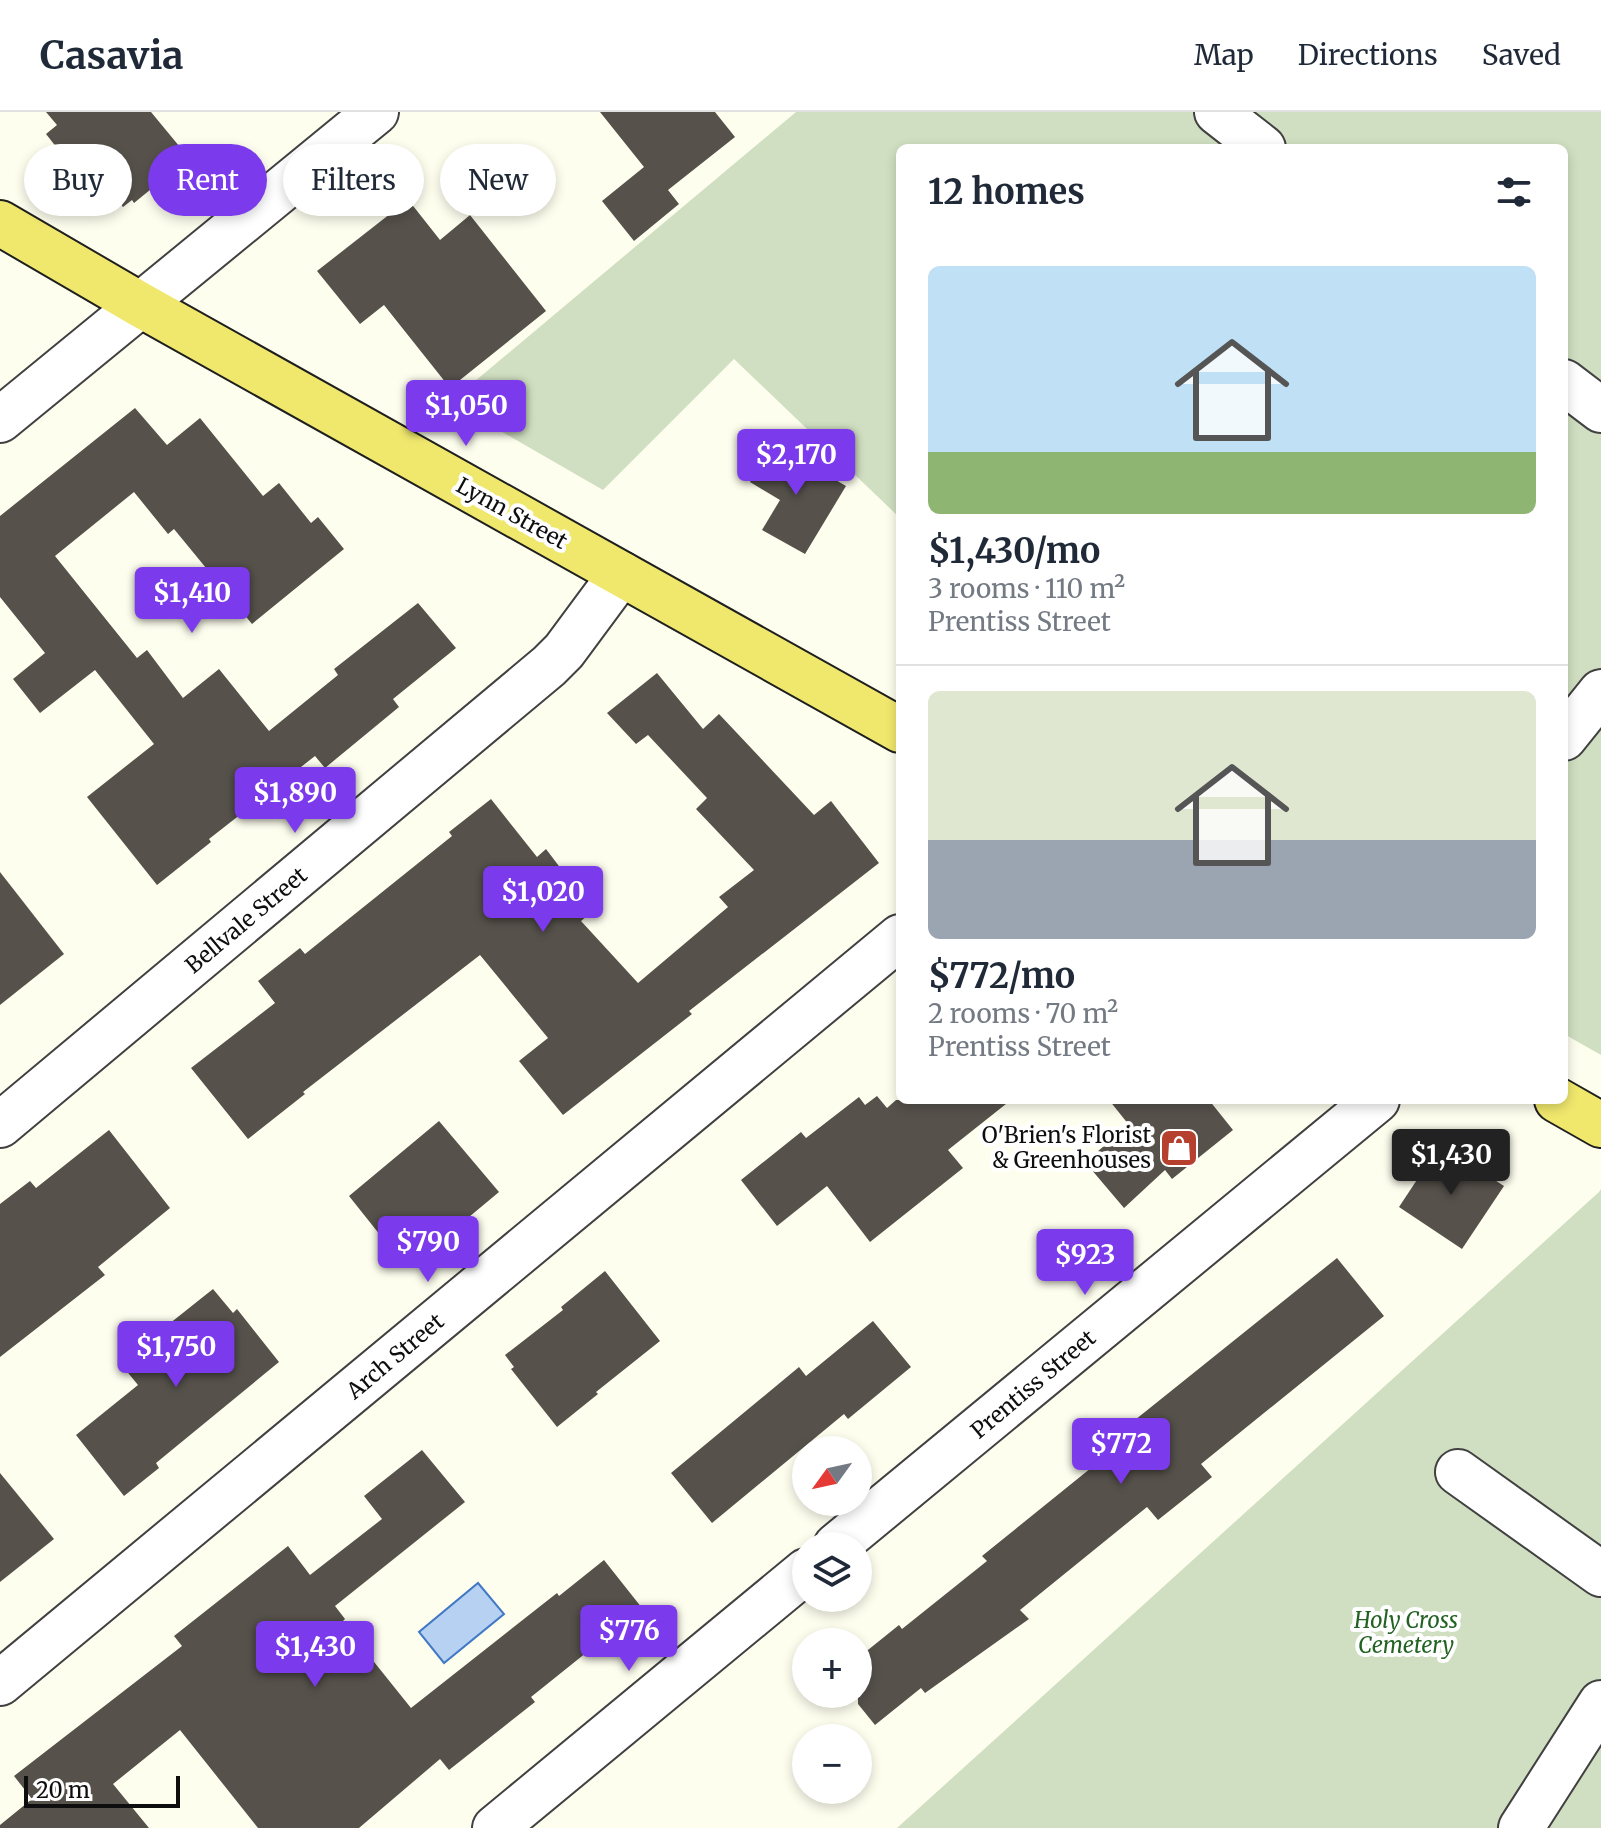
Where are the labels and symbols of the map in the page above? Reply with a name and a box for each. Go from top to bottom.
pin: $1,050 [401,380,531,448]
pin: $2,170 [731,429,861,497]
street label: Lynn Street [452,471,573,555]
pin: $1,410 [127,567,257,635]
pin: $1,890 [230,767,360,835]
street label: Bellvale Street [179,861,313,979]
pin: $1,020 [478,866,608,934]
place label: O'Brien's Florist & Greenhouses [982,1121,1151,1174]
shop icon: O'Brien's Florist & Greenhouses [1158,1127,1200,1169]
pin: $1,430 [1386,1129,1516,1197]
pin: $790 [381,1216,475,1284]
pin: $923 [1038,1229,1132,1297]
street label: Arch Street [340,1307,450,1405]
pin: $1,750 [111,1321,241,1389]
street label: Prentiss Street [965,1323,1102,1444]
pin: $772 [1074,1418,1168,1486]
north arrow [792,1436,872,1516]
pin: $776 [582,1605,676,1673]
park label: Holy Cross Cemetery [1353,1606,1458,1659]
pin: $1,430 [250,1621,380,1689]
scale bar [24,1772,180,1808]

